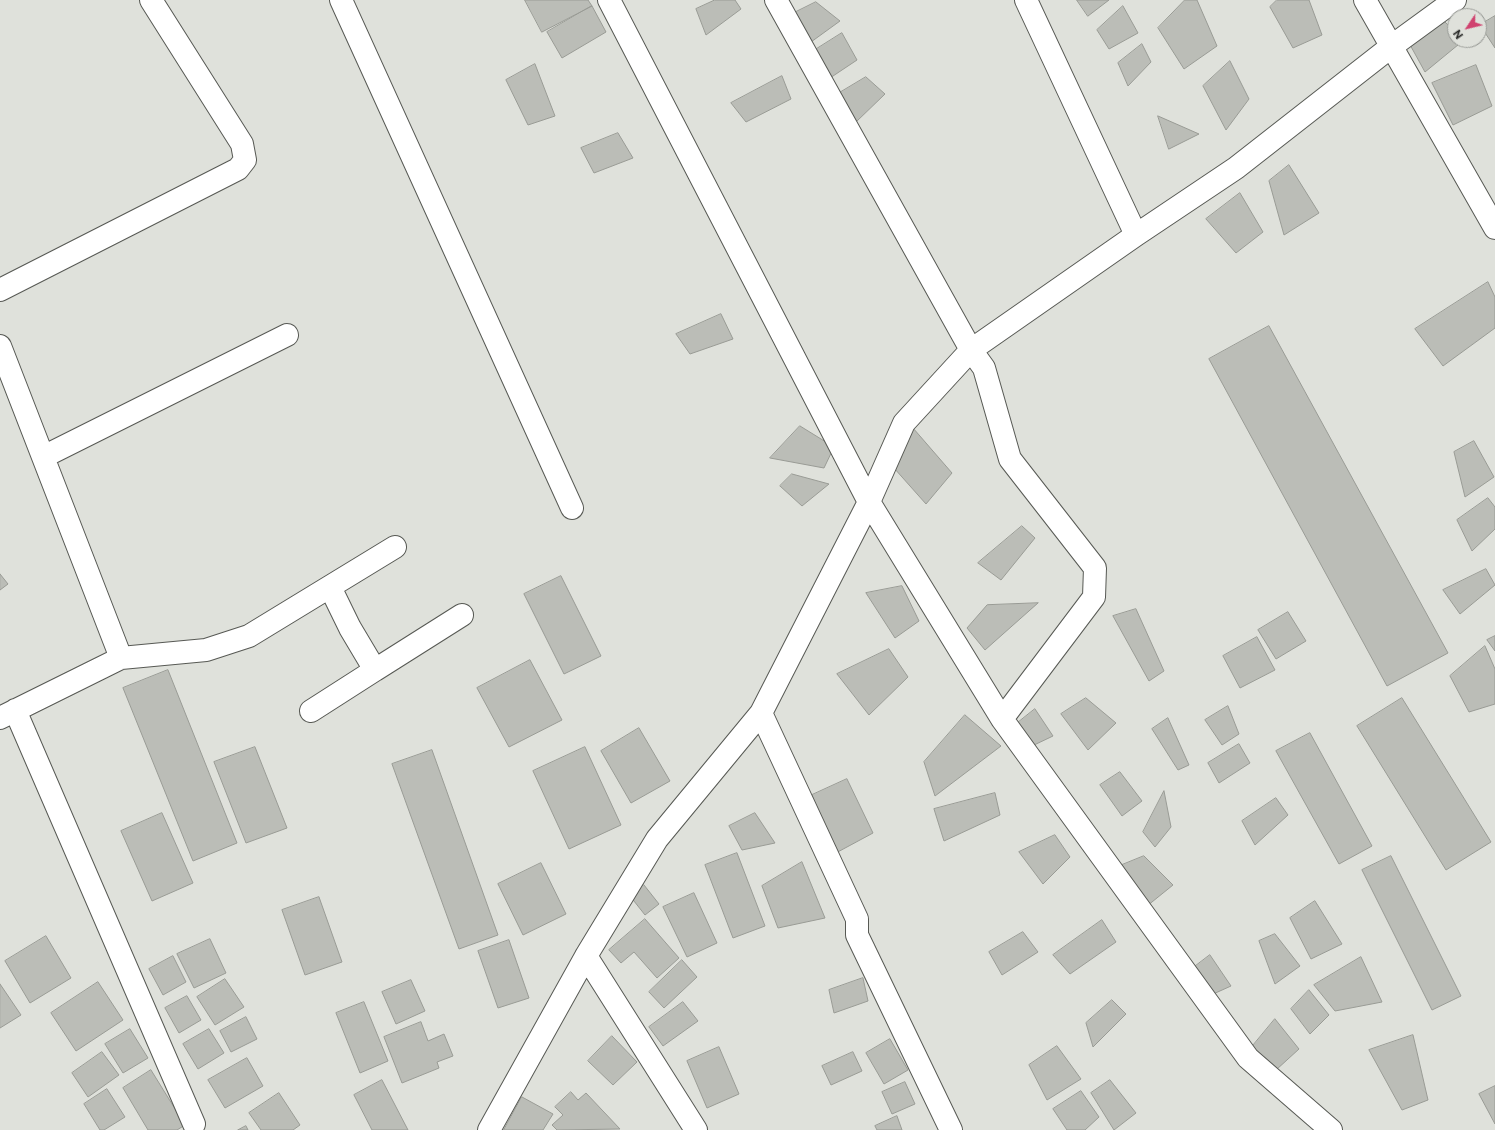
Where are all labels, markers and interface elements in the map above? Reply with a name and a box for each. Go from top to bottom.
north arrow [1447,8,1487,48]
text: N [1450,27,1465,42]

